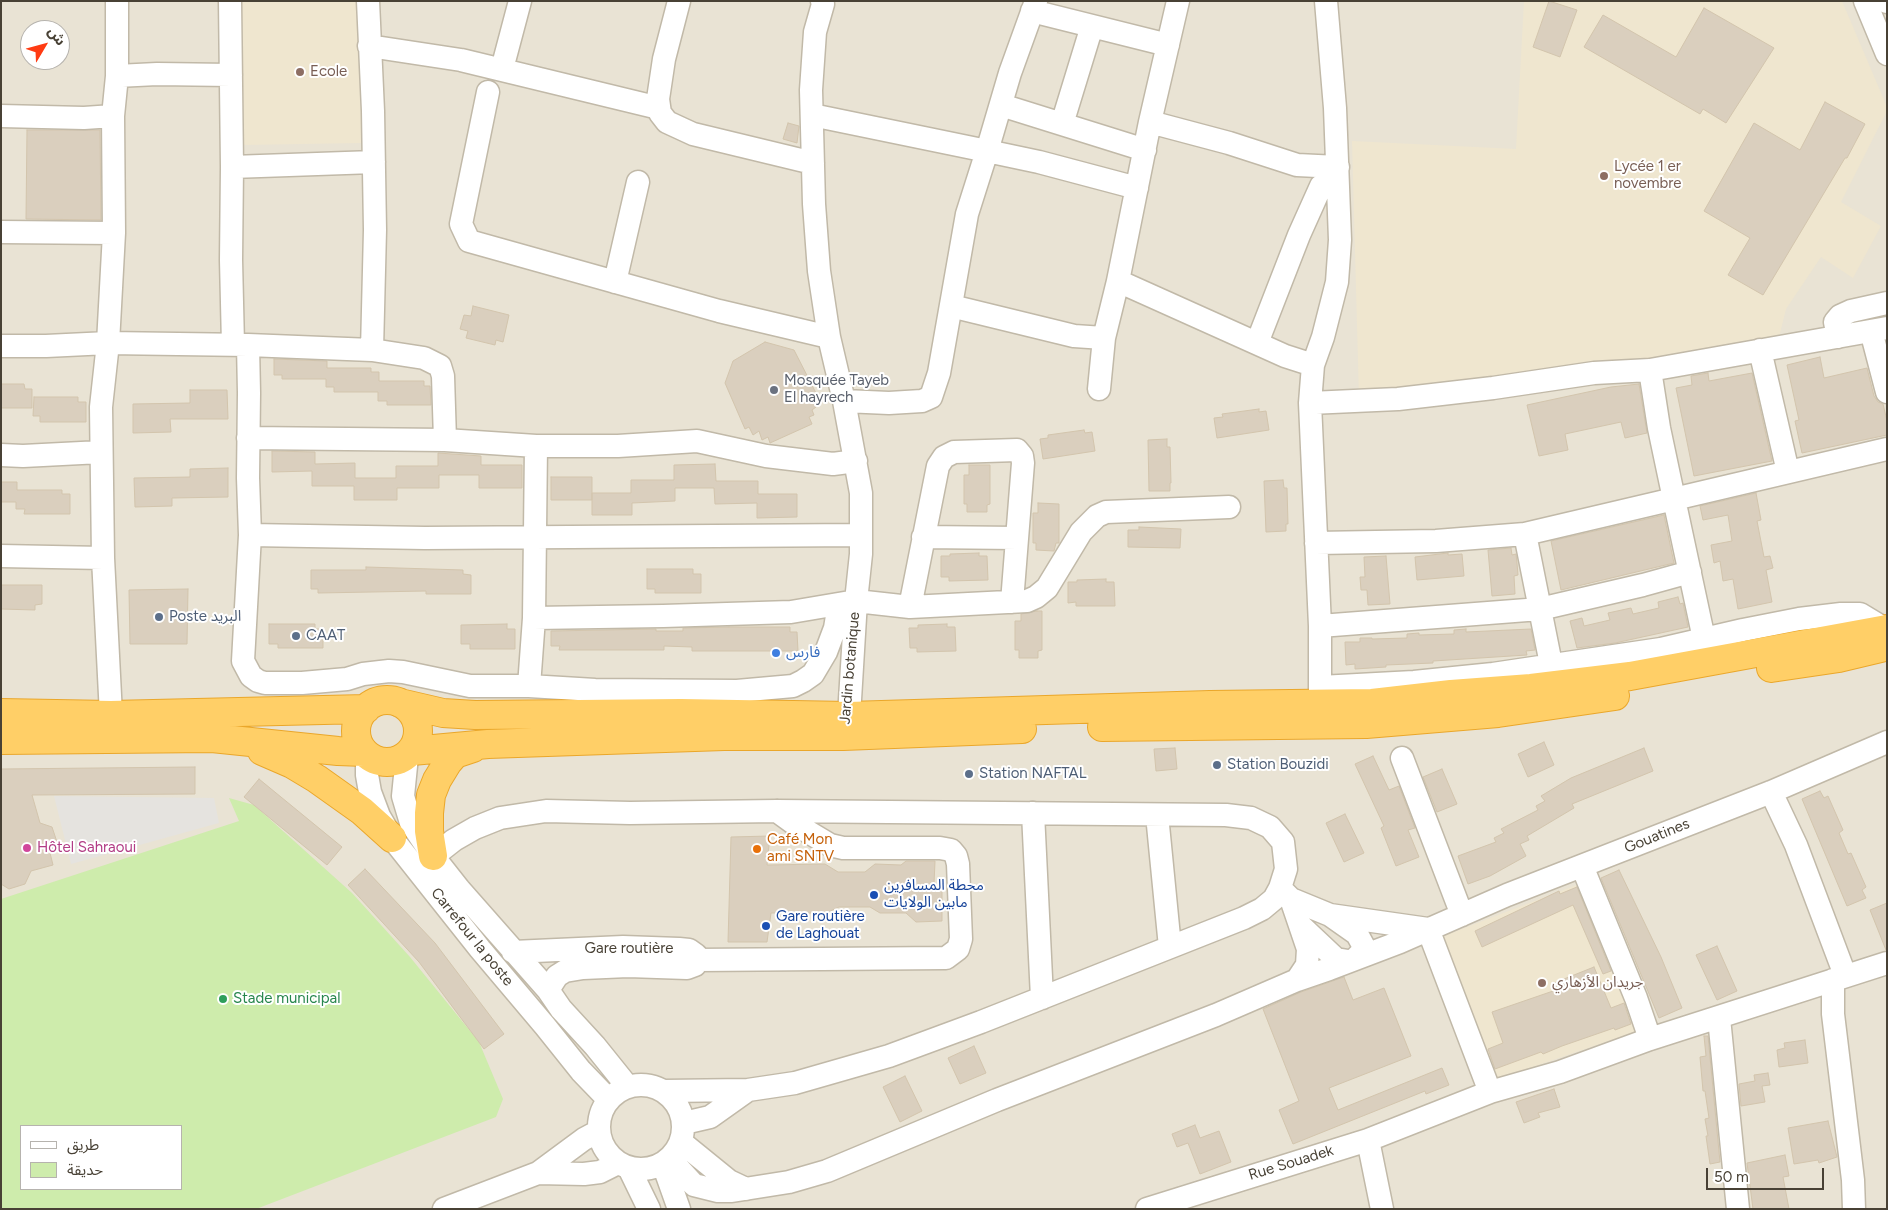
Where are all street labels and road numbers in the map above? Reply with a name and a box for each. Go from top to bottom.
street label: Jardin botanique [836,611,864,725]
street label: Gouatines [1622,815,1692,857]
street label: Carrefour la poste [427,884,517,990]
street label: Gare routière [585,940,673,958]
street label: Rue Souadek [1246,1142,1336,1184]

